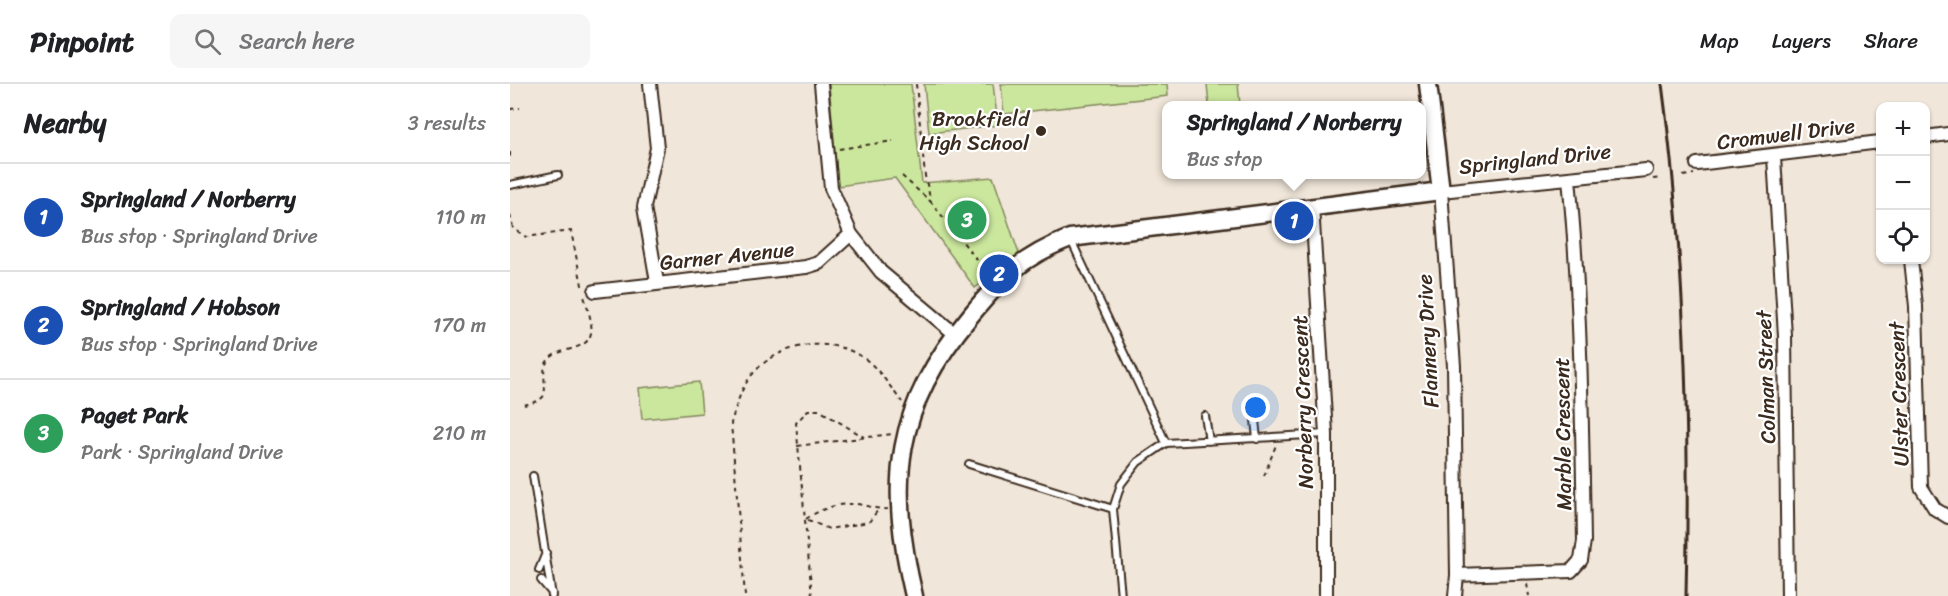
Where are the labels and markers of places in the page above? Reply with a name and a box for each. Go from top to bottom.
place label: Brookfield High School [919,100,1031,162]
marker: Brookfield High School [1034,124,1048,138]
pin: 3 [948,198,986,242]
pin: 1 [1274,198,1314,244]
pin: 2 [980,252,1018,297]

